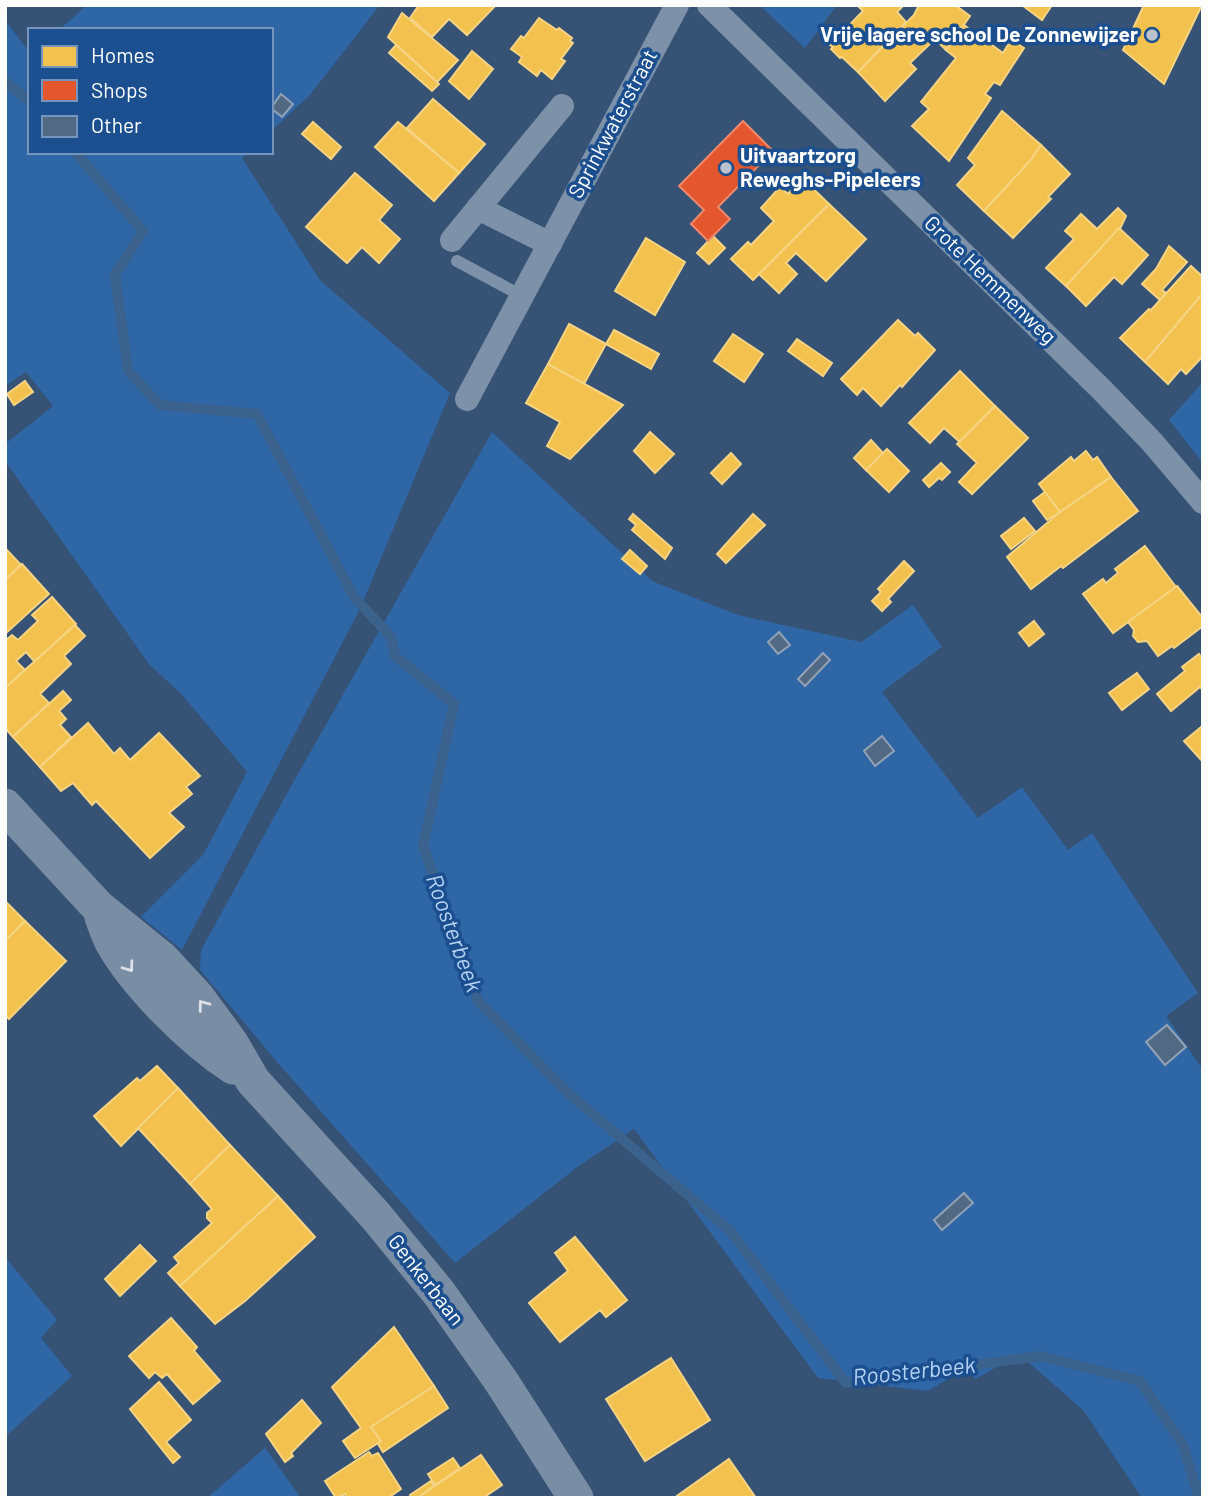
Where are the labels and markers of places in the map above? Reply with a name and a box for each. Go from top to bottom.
place label: Vrije lagere school De Zonnewijzer [820,21,1138,46]
marker: Vrije lagere school De Zonnewijzer [1144,27,1160,43]
place label: Uitvaartzorg Reweghs-Pipeleers [740,142,921,191]
marker: Uitvaartzorg Reweghs-Pipeleers [718,160,734,176]

